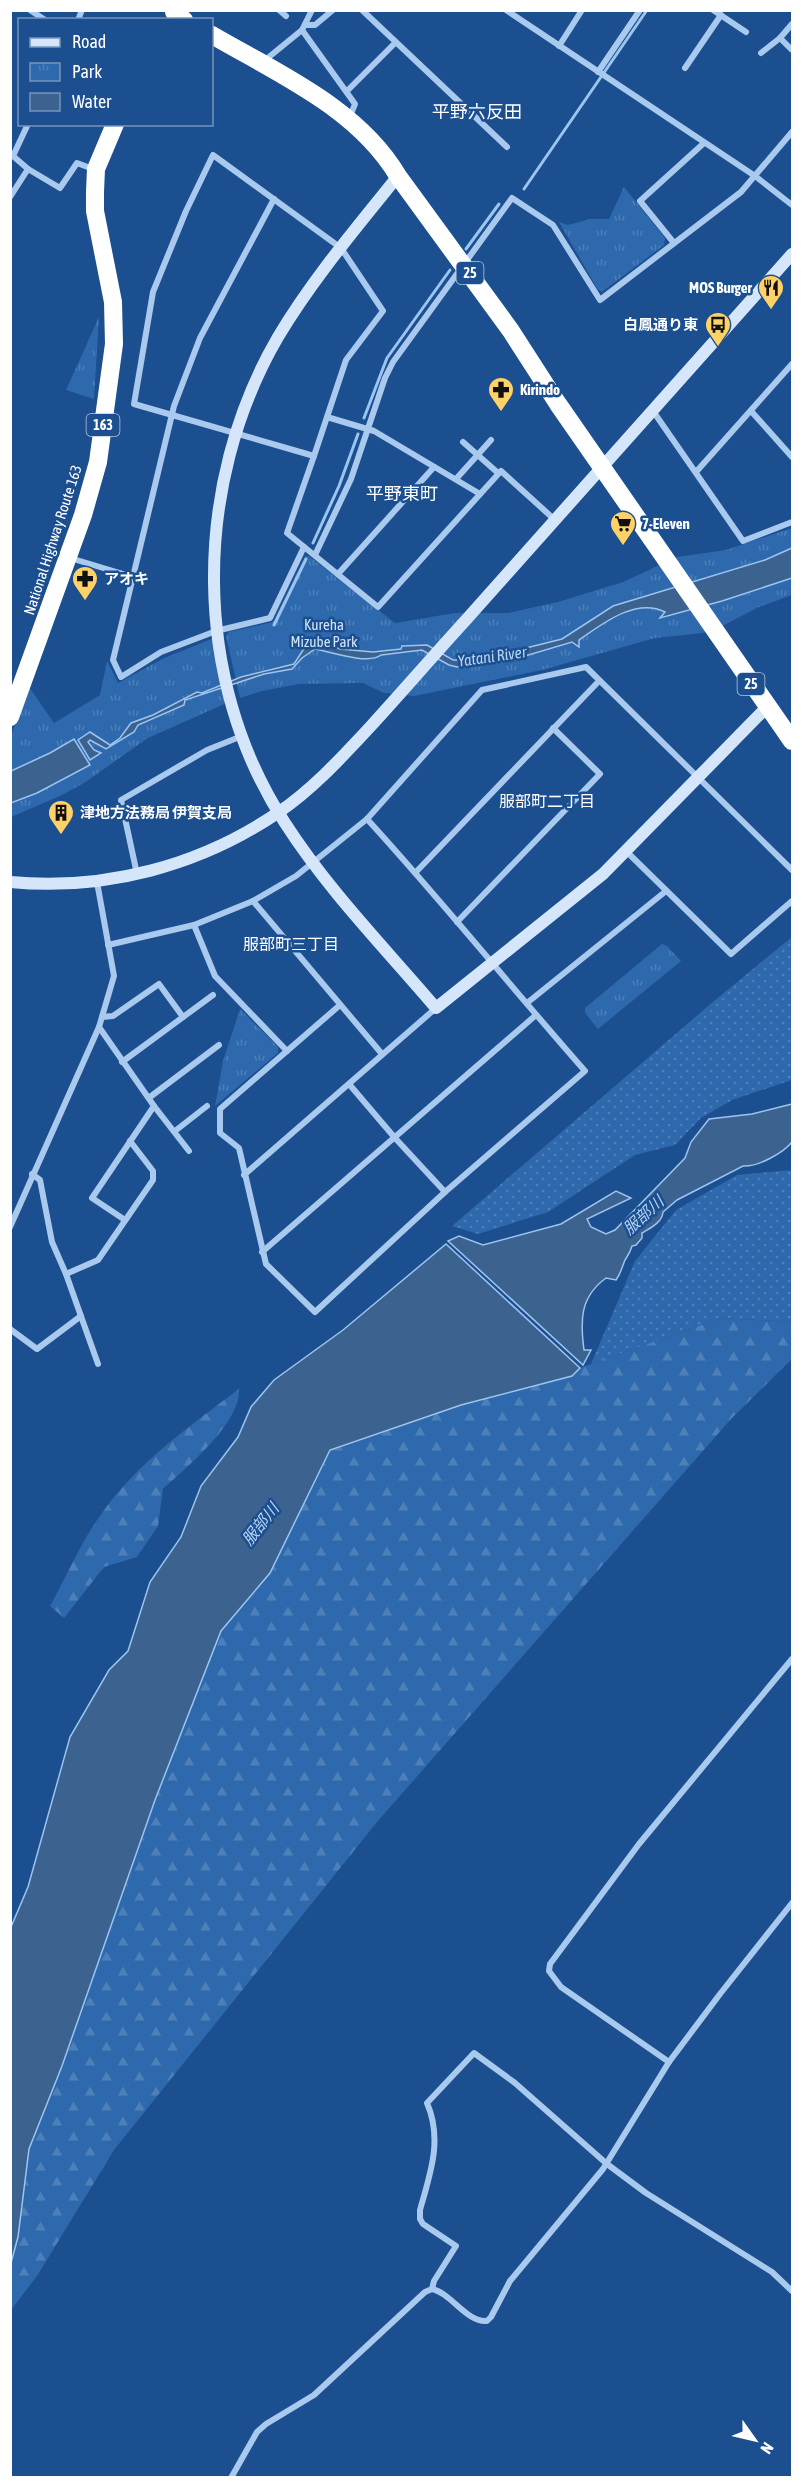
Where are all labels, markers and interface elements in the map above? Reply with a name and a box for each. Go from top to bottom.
legend [18,18,213,126]
text: Road [72,31,106,52]
text: Park [72,61,102,82]
text: Water [72,91,112,112]
district label: 平野六反田 [432,101,522,122]
road number: 25 [456,262,484,284]
restaurant icon: MOS Burger [756,273,786,311]
place label: MOS Burger [689,279,753,296]
bus stop icon: 白鳳通り東 [703,310,733,348]
place label: 白鳳通り東 [623,316,698,333]
pharmacy icon: Kirindo [486,375,516,413]
place label: Kirindo [520,381,560,398]
road number: 163 [86,414,120,436]
street label: National Highway Route 163 [20,463,85,617]
district label: 平野東町 [366,483,438,504]
supermarket icon: 7-Eleven [608,509,638,547]
place label: 7-Eleven [642,515,690,532]
pharmacy icon: アオキ [70,564,100,602]
place label: アオキ [104,570,149,587]
park label: Kureha Mizube Park [290,616,358,650]
water label: Yatani River [456,642,529,670]
road number: 25 [738,673,764,695]
district label: 服部町二丁目 [499,792,595,810]
building icon: 津地方法務局 伊賀支局 [46,798,76,836]
place label: 津地方法務局 伊賀支局 [80,804,232,821]
district label: 服部町三丁目 [243,935,339,953]
water label: 服部川 [619,1191,668,1238]
water label: 服部川 [238,1498,283,1548]
north arrow [725,2410,785,2470]
text: N [757,2439,778,2457]

